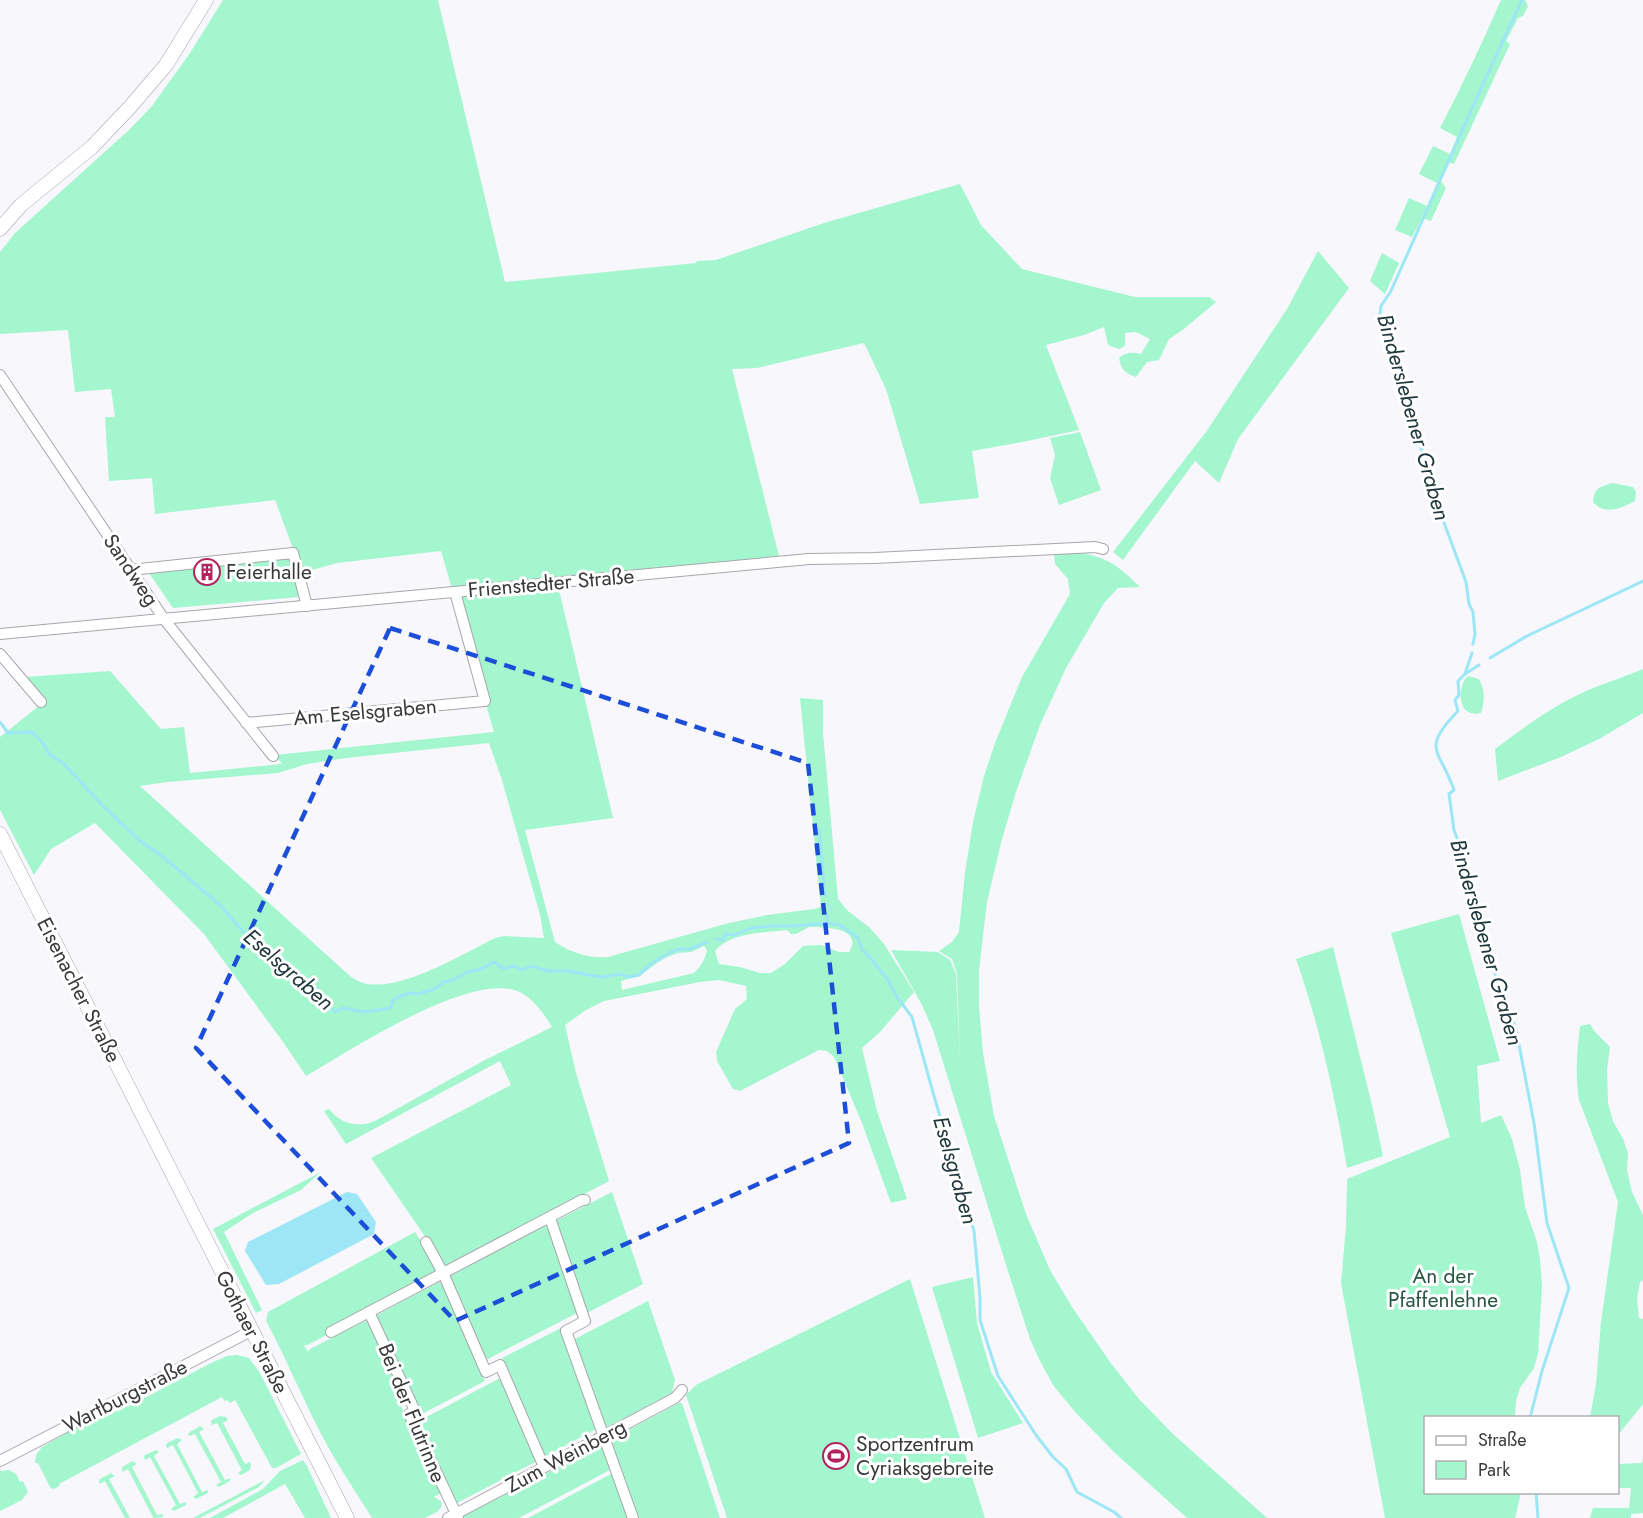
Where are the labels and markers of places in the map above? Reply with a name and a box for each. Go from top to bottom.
building icon: Feierhalle [192,557,222,587]
place label: Feierhalle [226,557,312,587]
place label: Sportzentrum Cyriaksgebreite [856,1429,994,1483]
sports icon: Sportzentrum Cyriaksgebreite [821,1441,851,1471]

